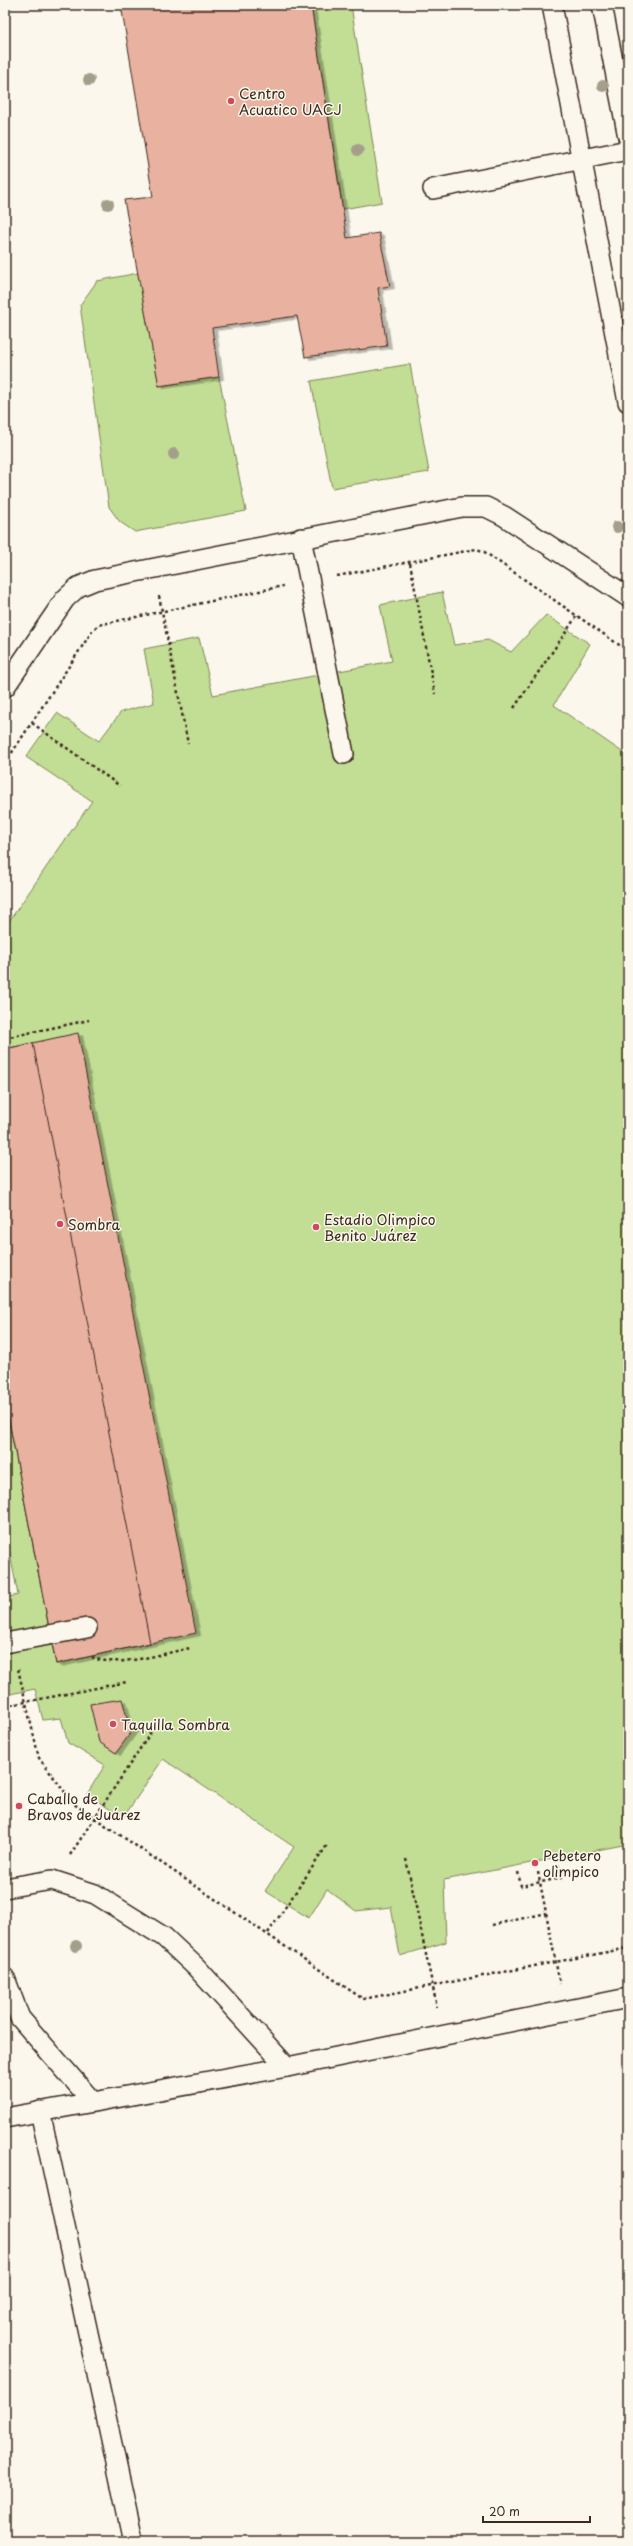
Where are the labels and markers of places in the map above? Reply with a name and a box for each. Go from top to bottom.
place label: Centro Acuatico UACJ [239,83,342,120]
marker: Centro Acuatico UACJ [226,96,236,106]
place label: Estadio Olimpico Benito Juárez [324,1209,436,1246]
place label: Sombra [68,1214,121,1235]
marker: Sombra [55,1219,65,1229]
marker: Estadio Olimpico Benito Juárez [311,1222,321,1232]
place label: Taquilla Sombra [121,1714,230,1735]
marker: Taquilla Sombra [108,1719,118,1729]
place label: Caballo de Bravos de Juárez [27,1788,140,1825]
marker: Caballo de Bravos de Juárez [14,1801,24,1811]
place label: Pebetero olìmpico [543,1845,601,1882]
marker: Pebetero olìmpico [530,1858,540,1868]

